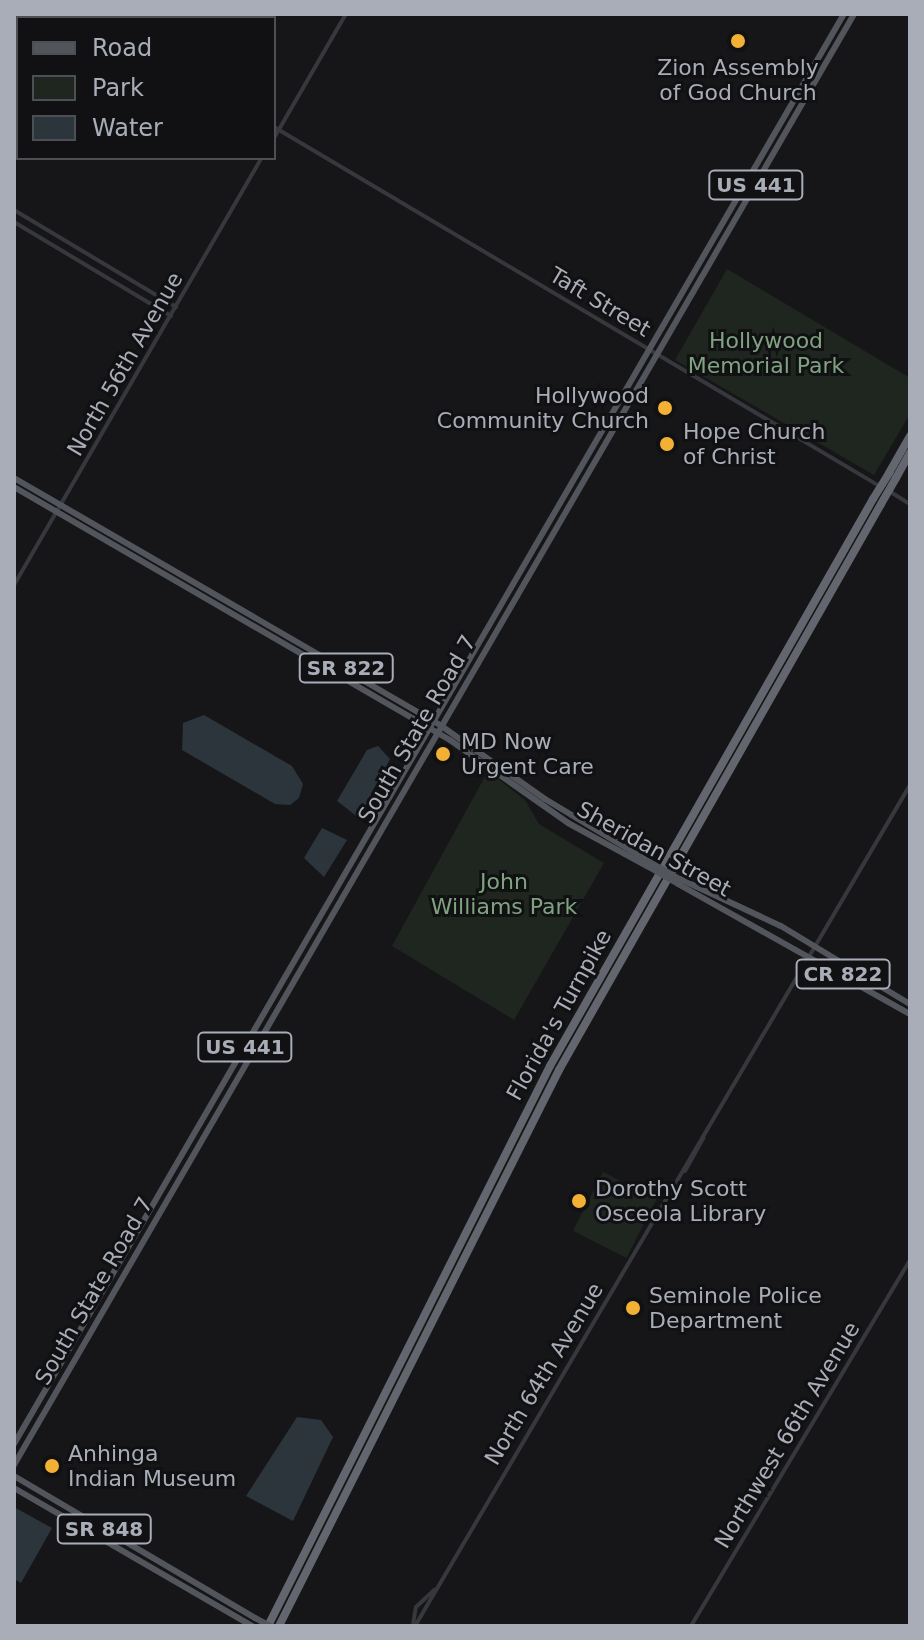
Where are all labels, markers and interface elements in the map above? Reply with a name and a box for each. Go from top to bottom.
legend [16,16,276,160]
marker: Zion Assembly of God Church [729,32,747,50]
text: Road [92,34,152,62]
place label: Zion Assembly of God Church [657,54,819,106]
text: Park [92,74,144,102]
text: Water [92,114,163,142]
road number: US 441 [708,169,804,201]
street label: Taft Street [545,262,655,342]
street label: North 56th Avenue [62,267,188,461]
park label: Hollywood Memorial Park [688,327,844,378]
place label: Hollywood Community Church [437,382,649,434]
marker: Hollywood Community Church [656,399,674,417]
place label: Hope Church of Christ [683,418,825,470]
marker: Hope Church of Christ [658,435,676,453]
street label: South State Road 7 [352,630,482,828]
road number: SR 822 [298,652,394,684]
place label: MD Now Urgent Care [461,728,594,780]
marker: MD Now Urgent Care [432,743,454,765]
street label: Sheridan Street [572,796,736,902]
park label: John Williams Park [431,868,577,920]
street label: Florida's Turnpike [501,925,617,1105]
road number: CR 822 [795,958,891,990]
road number: US 441 [197,1031,293,1063]
place label: Dorothy Scott Osceola Library [595,1175,766,1226]
street label: South State Road 7 [29,1192,159,1390]
marker: Dorothy Scott Osceola Library [570,1192,588,1210]
street label: North 64th Avenue [479,1278,609,1470]
place label: Seminole Police Department [649,1282,822,1334]
marker: Seminole Police Department [624,1299,642,1317]
street label: Northwest 66th Avenue [709,1317,865,1553]
place label: Anhinga Indian Museum [68,1440,236,1492]
marker: Anhinga Indian Museum [43,1457,61,1475]
road number: SR 848 [56,1513,152,1545]

